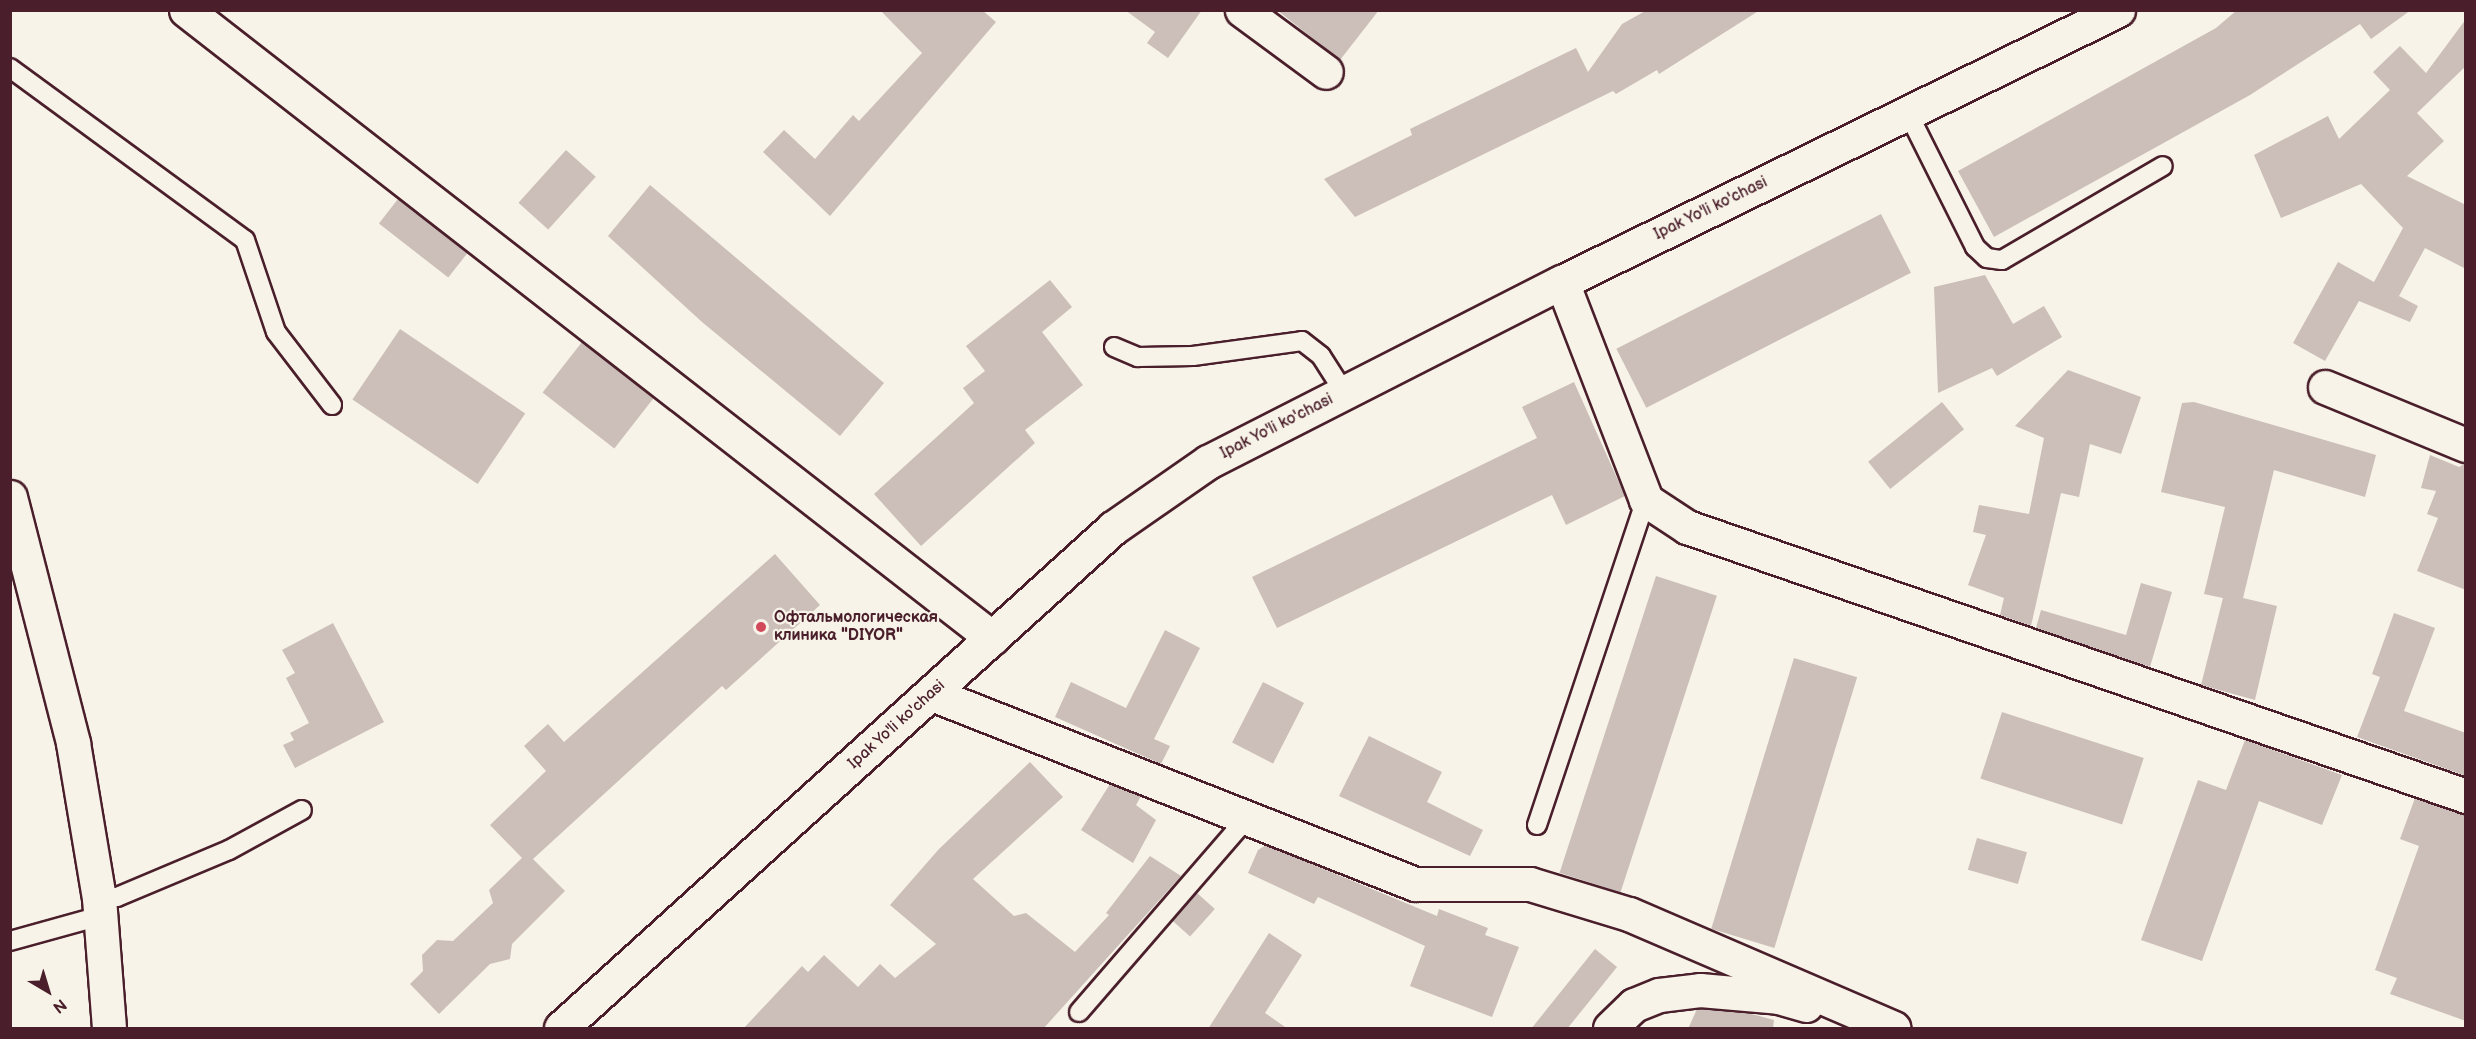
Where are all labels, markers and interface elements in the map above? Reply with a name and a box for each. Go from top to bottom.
street label: Ipak Yo'li ko'chasi [1651,173,1771,245]
street label: Ipak Yo'li ko'chasi [1217,390,1337,464]
place label: Офтальмологическая клиника "DIYOR" [774,608,938,646]
marker: Офтальмологическая клиника "DIYOR" [752,618,770,636]
street label: Ipak Yo'li ko'chasi [844,676,950,774]
north arrow [18,961,78,1021]
text: N [49,994,70,1017]

